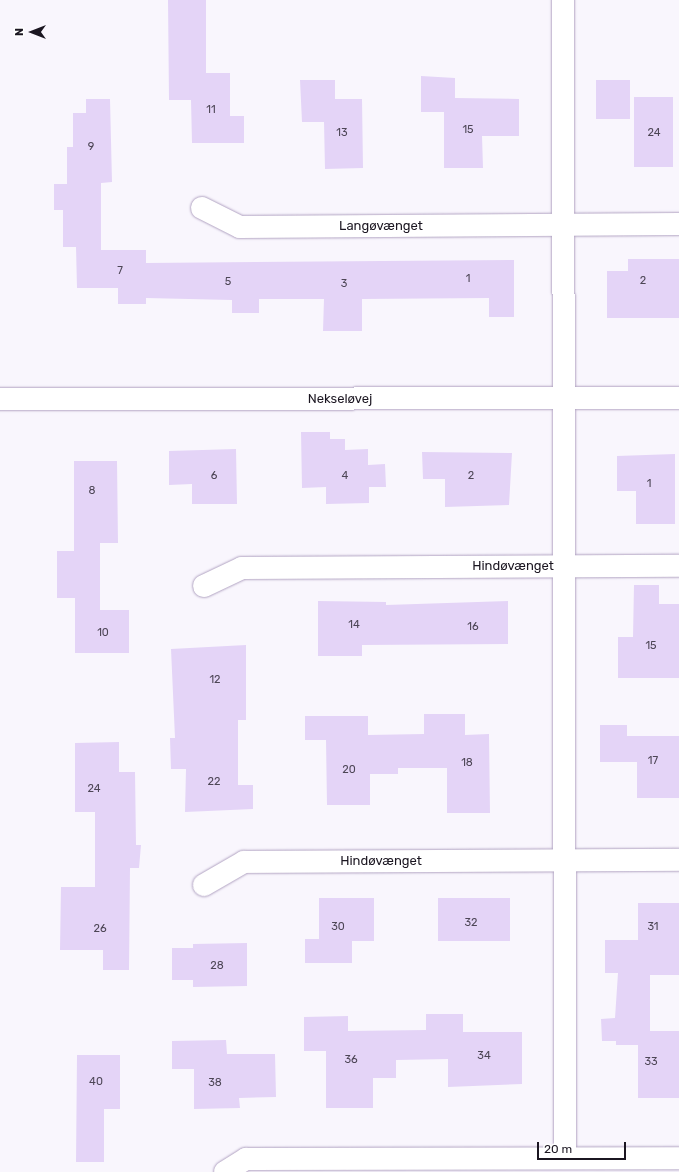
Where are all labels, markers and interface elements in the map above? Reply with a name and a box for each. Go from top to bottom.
north arrow [12,12,52,52]
text: N [13,28,26,36]
house number: 11 [206,103,216,117]
house number: 15 [462,123,474,137]
house number: 13 [336,126,348,140]
house number: 24 [647,126,661,140]
house number: 9 [88,140,94,154]
street label: Langøvænget [339,218,423,234]
house number: 7 [117,264,123,278]
house number: 1 [466,272,470,286]
house number: 2 [640,274,646,288]
house number: 5 [225,275,231,289]
house number: 3 [341,277,347,291]
street label: Nekseløvej [308,391,372,407]
house number: 6 [211,469,217,483]
house number: 4 [342,469,348,483]
house number: 2 [468,469,474,483]
house number: 1 [647,477,651,491]
house number: 8 [89,484,95,498]
street label: Hindøvænget [472,558,554,574]
house number: 14 [348,618,360,632]
house number: 16 [467,620,479,634]
house number: 10 [97,626,109,640]
house number: 15 [645,639,657,653]
house number: 12 [209,673,221,687]
house number: 17 [648,754,658,768]
house number: 18 [461,756,473,770]
house number: 20 [342,763,356,777]
house number: 22 [208,775,220,789]
house number: 24 [87,782,101,796]
street label: Hindøvænget [340,853,422,869]
house number: 32 [464,916,478,930]
house number: 30 [331,920,345,934]
house number: 31 [647,920,659,934]
house number: 26 [93,922,107,936]
house number: 28 [210,959,224,973]
house number: 34 [477,1049,491,1063]
house number: 36 [344,1053,358,1067]
house number: 33 [644,1055,658,1069]
house number: 40 [89,1075,103,1089]
house number: 38 [208,1076,222,1090]
scale bar [539,1134,628,1160]
text: 20 m [544,1142,572,1156]

